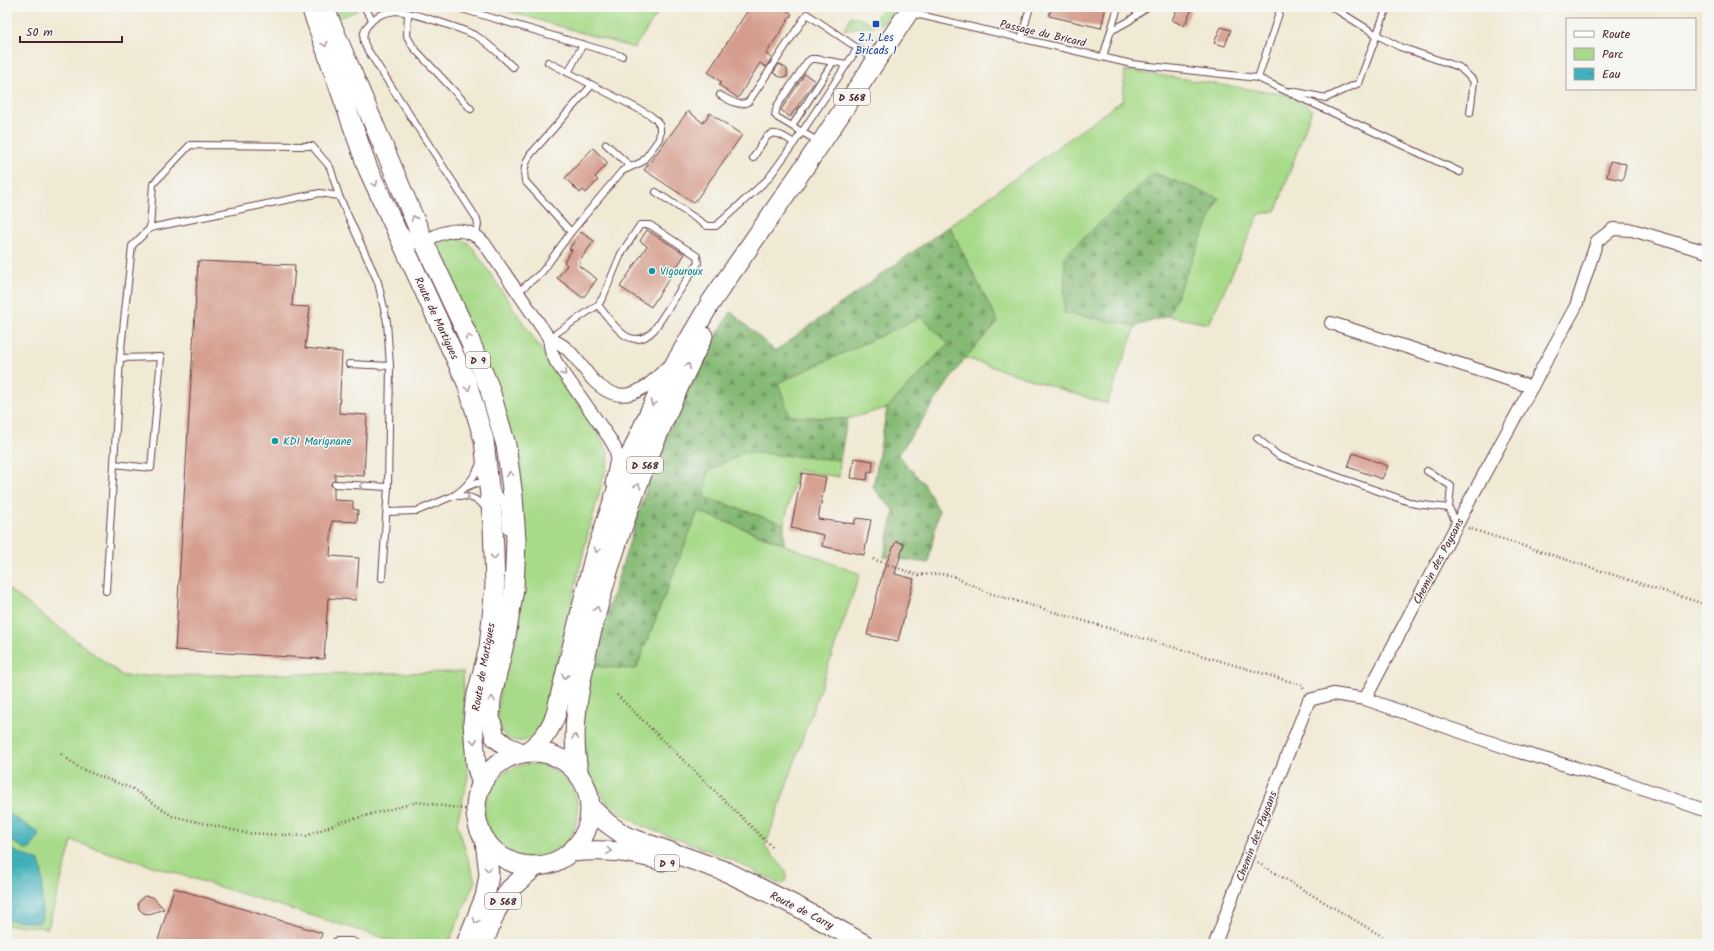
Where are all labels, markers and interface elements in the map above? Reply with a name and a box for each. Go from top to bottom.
street label: Passage du Bricard [998,15,1088,53]
scale bar [20,18,122,44]
legend [1566,18,1696,90]
marker: Z.I. Les Bricads 1 [871,19,881,29]
text: 50 m [26,23,53,42]
text: Route [1602,25,1631,44]
place label: Z.I. Les Bricads 1 [855,29,897,60]
one-way arrow [320,40,328,47]
text: Parc [1602,45,1623,64]
text: Eau [1602,65,1621,84]
road number: D 568 [834,89,870,105]
one-way arrow [370,179,378,187]
one-way arrow [411,215,419,223]
place label: Vigouroux [660,263,703,281]
marker: Vigouroux [647,266,657,276]
street label: Route de Martigues [409,274,463,363]
one-way arrow [465,333,473,341]
road number: D 9 [466,352,490,368]
one-way arrow [683,363,691,370]
one-way arrow [559,369,567,376]
one-way arrow [463,384,472,391]
one-way arrow [650,398,658,406]
place label: KDI Marignane [283,433,352,451]
marker: KDI Marignane [270,436,280,446]
road number: D 568 [627,457,663,473]
one-way arrow [506,470,515,477]
one-way arrow [359,482,365,490]
one-way arrow [633,482,641,489]
one-way arrow [463,492,470,500]
street label: Chemin des Paysans [1409,515,1469,608]
one-way arrow [593,546,602,553]
one-way arrow [490,554,498,560]
one-way arrow [592,606,600,612]
street label: Route de Martigues [467,621,501,713]
one-way arrow [562,673,570,679]
one-way arrow [487,696,496,702]
one-way arrow [571,734,579,740]
one-way arrow [470,738,479,744]
street label: Chemin des Paysans [1231,788,1283,884]
one-way arrow [606,846,612,855]
road number: D 9 [655,855,679,871]
one-way arrow [484,866,493,872]
street label: Route de Carry [767,887,837,935]
road number: D 568 [485,893,521,909]
one-way arrow [473,917,481,924]

